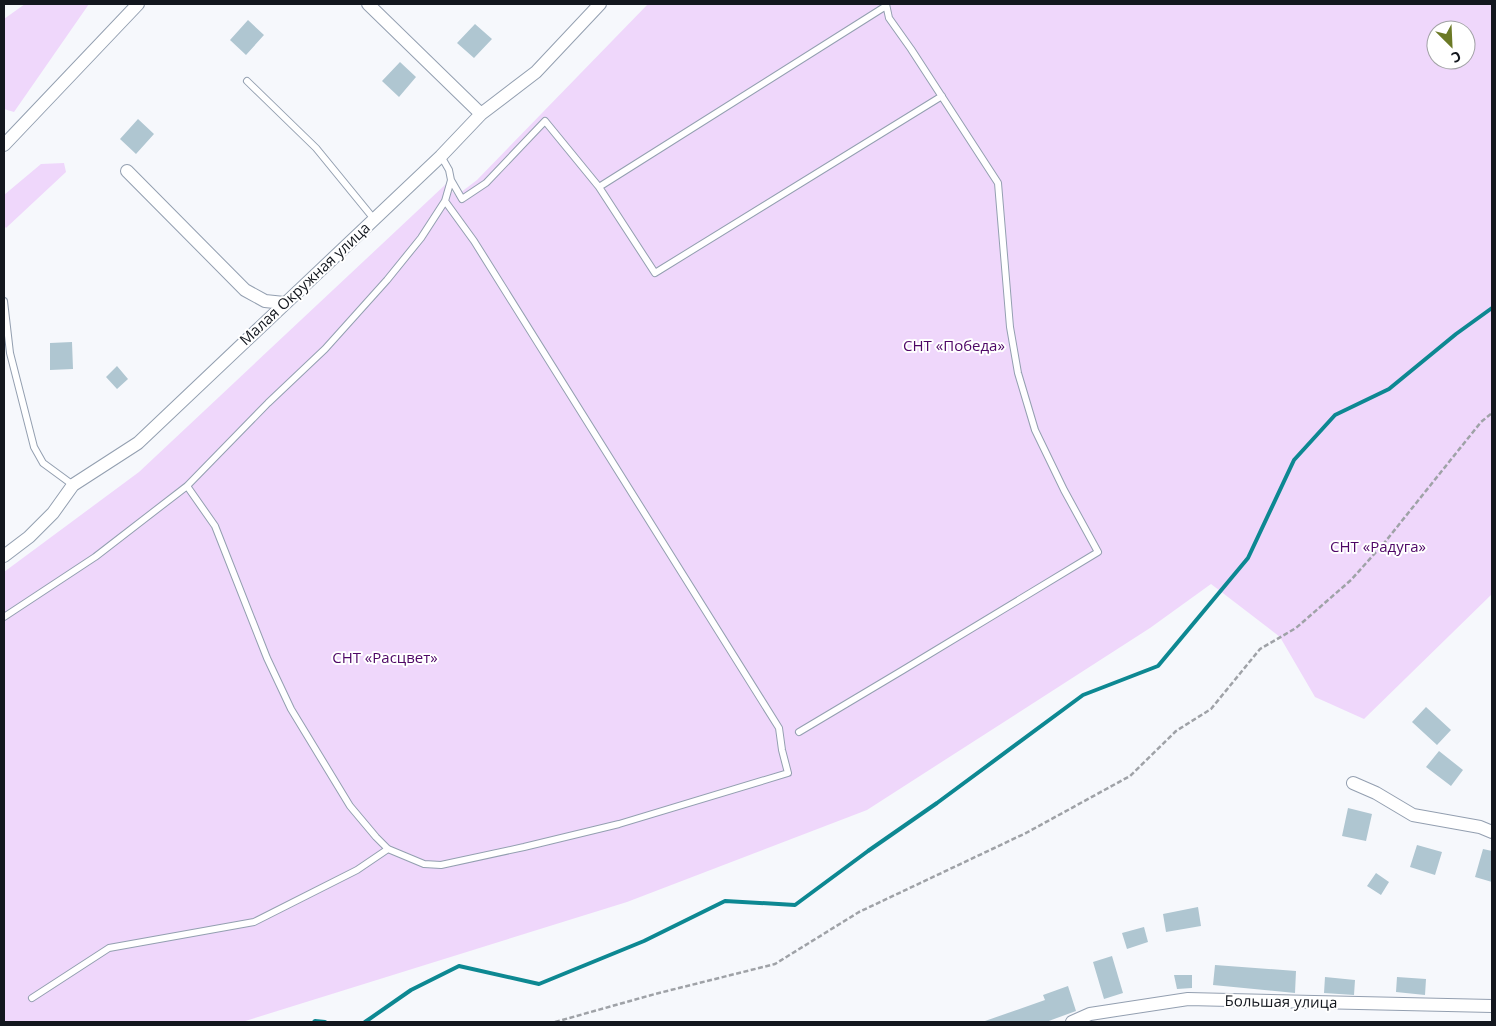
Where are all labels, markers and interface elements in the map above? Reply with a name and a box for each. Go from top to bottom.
north arrow [1426,20,1476,70]
text: С [1448,47,1464,68]
street label: Малая Окружная улица [235,217,374,349]
park label: СНТ «Победа» [903,335,1005,355]
park label: СНТ «Радуга» [1330,536,1426,556]
park label: СНТ «Расцвет» [332,647,438,667]
street label: Большая улица [1224,990,1338,1012]

